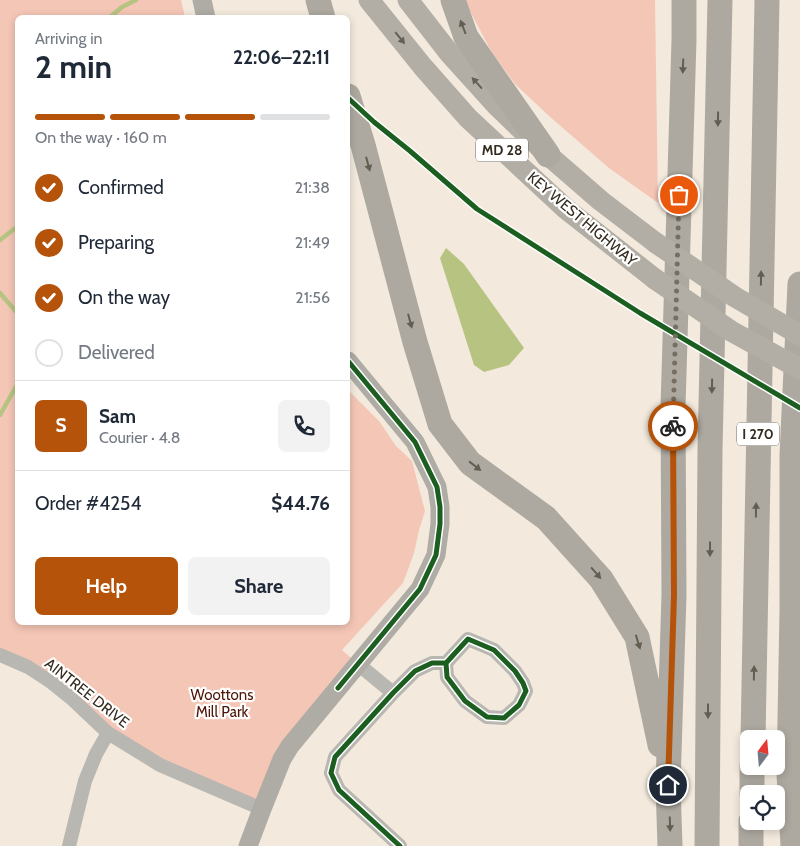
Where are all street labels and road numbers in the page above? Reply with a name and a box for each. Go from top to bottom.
road number: MD 28 [476,138,528,162]
street label: KEY WEST HIGHWAY [524,168,641,270]
road number: I 270 [737,422,779,446]
street label: AINTREE DRIVE [41,655,133,731]

